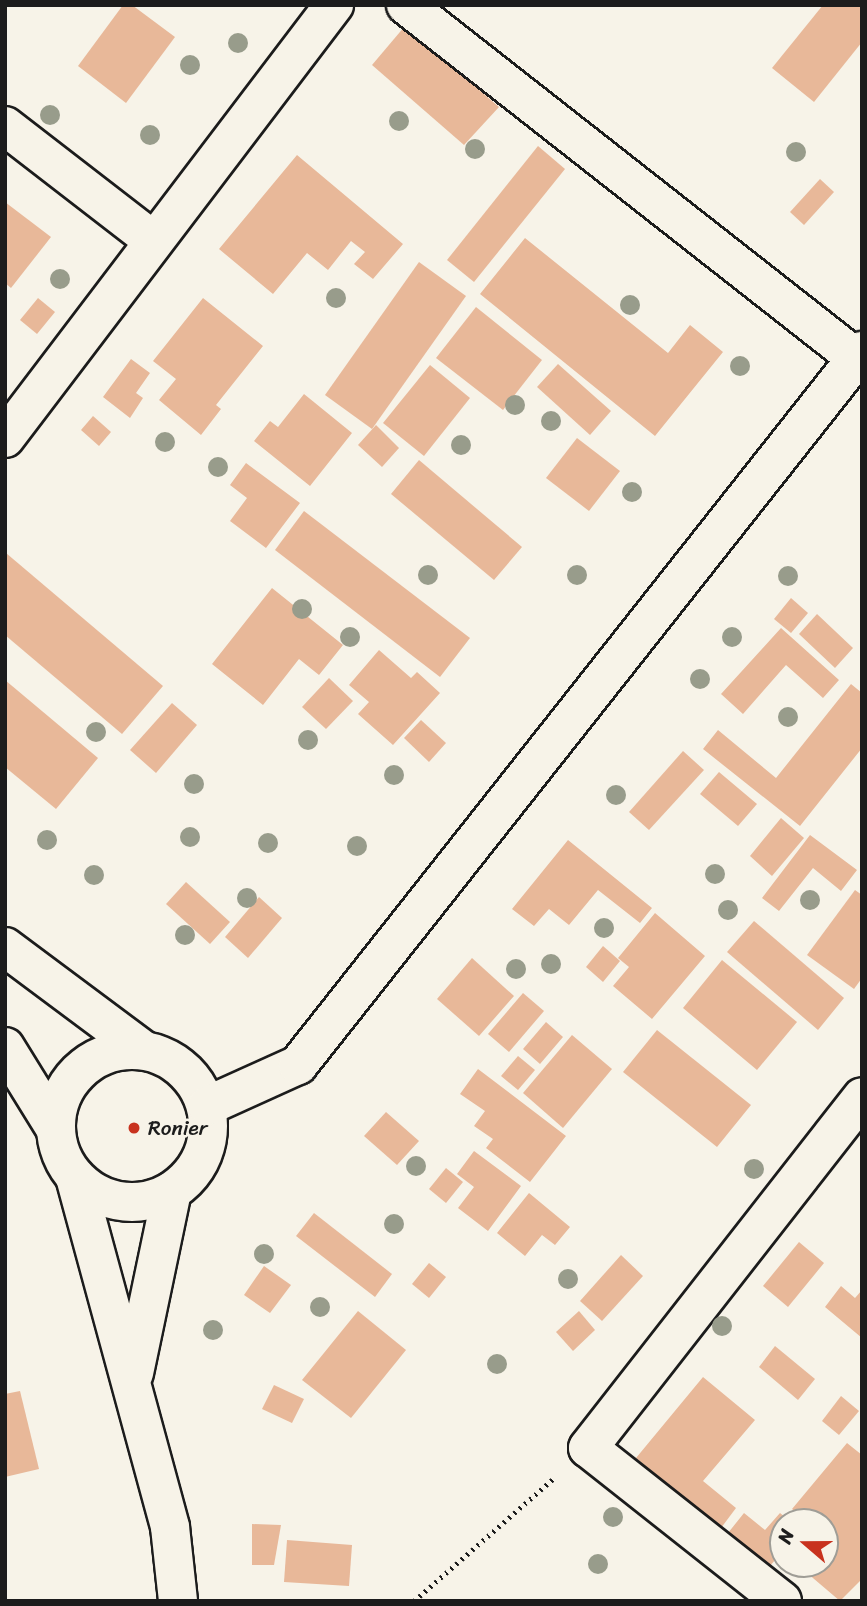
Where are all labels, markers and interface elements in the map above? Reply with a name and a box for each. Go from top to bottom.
place label: Ronier [148,1115,207,1141]
marker: Ronier [126,1120,142,1136]
north arrow [769,1508,839,1578]
text: N [768,1525,803,1548]

